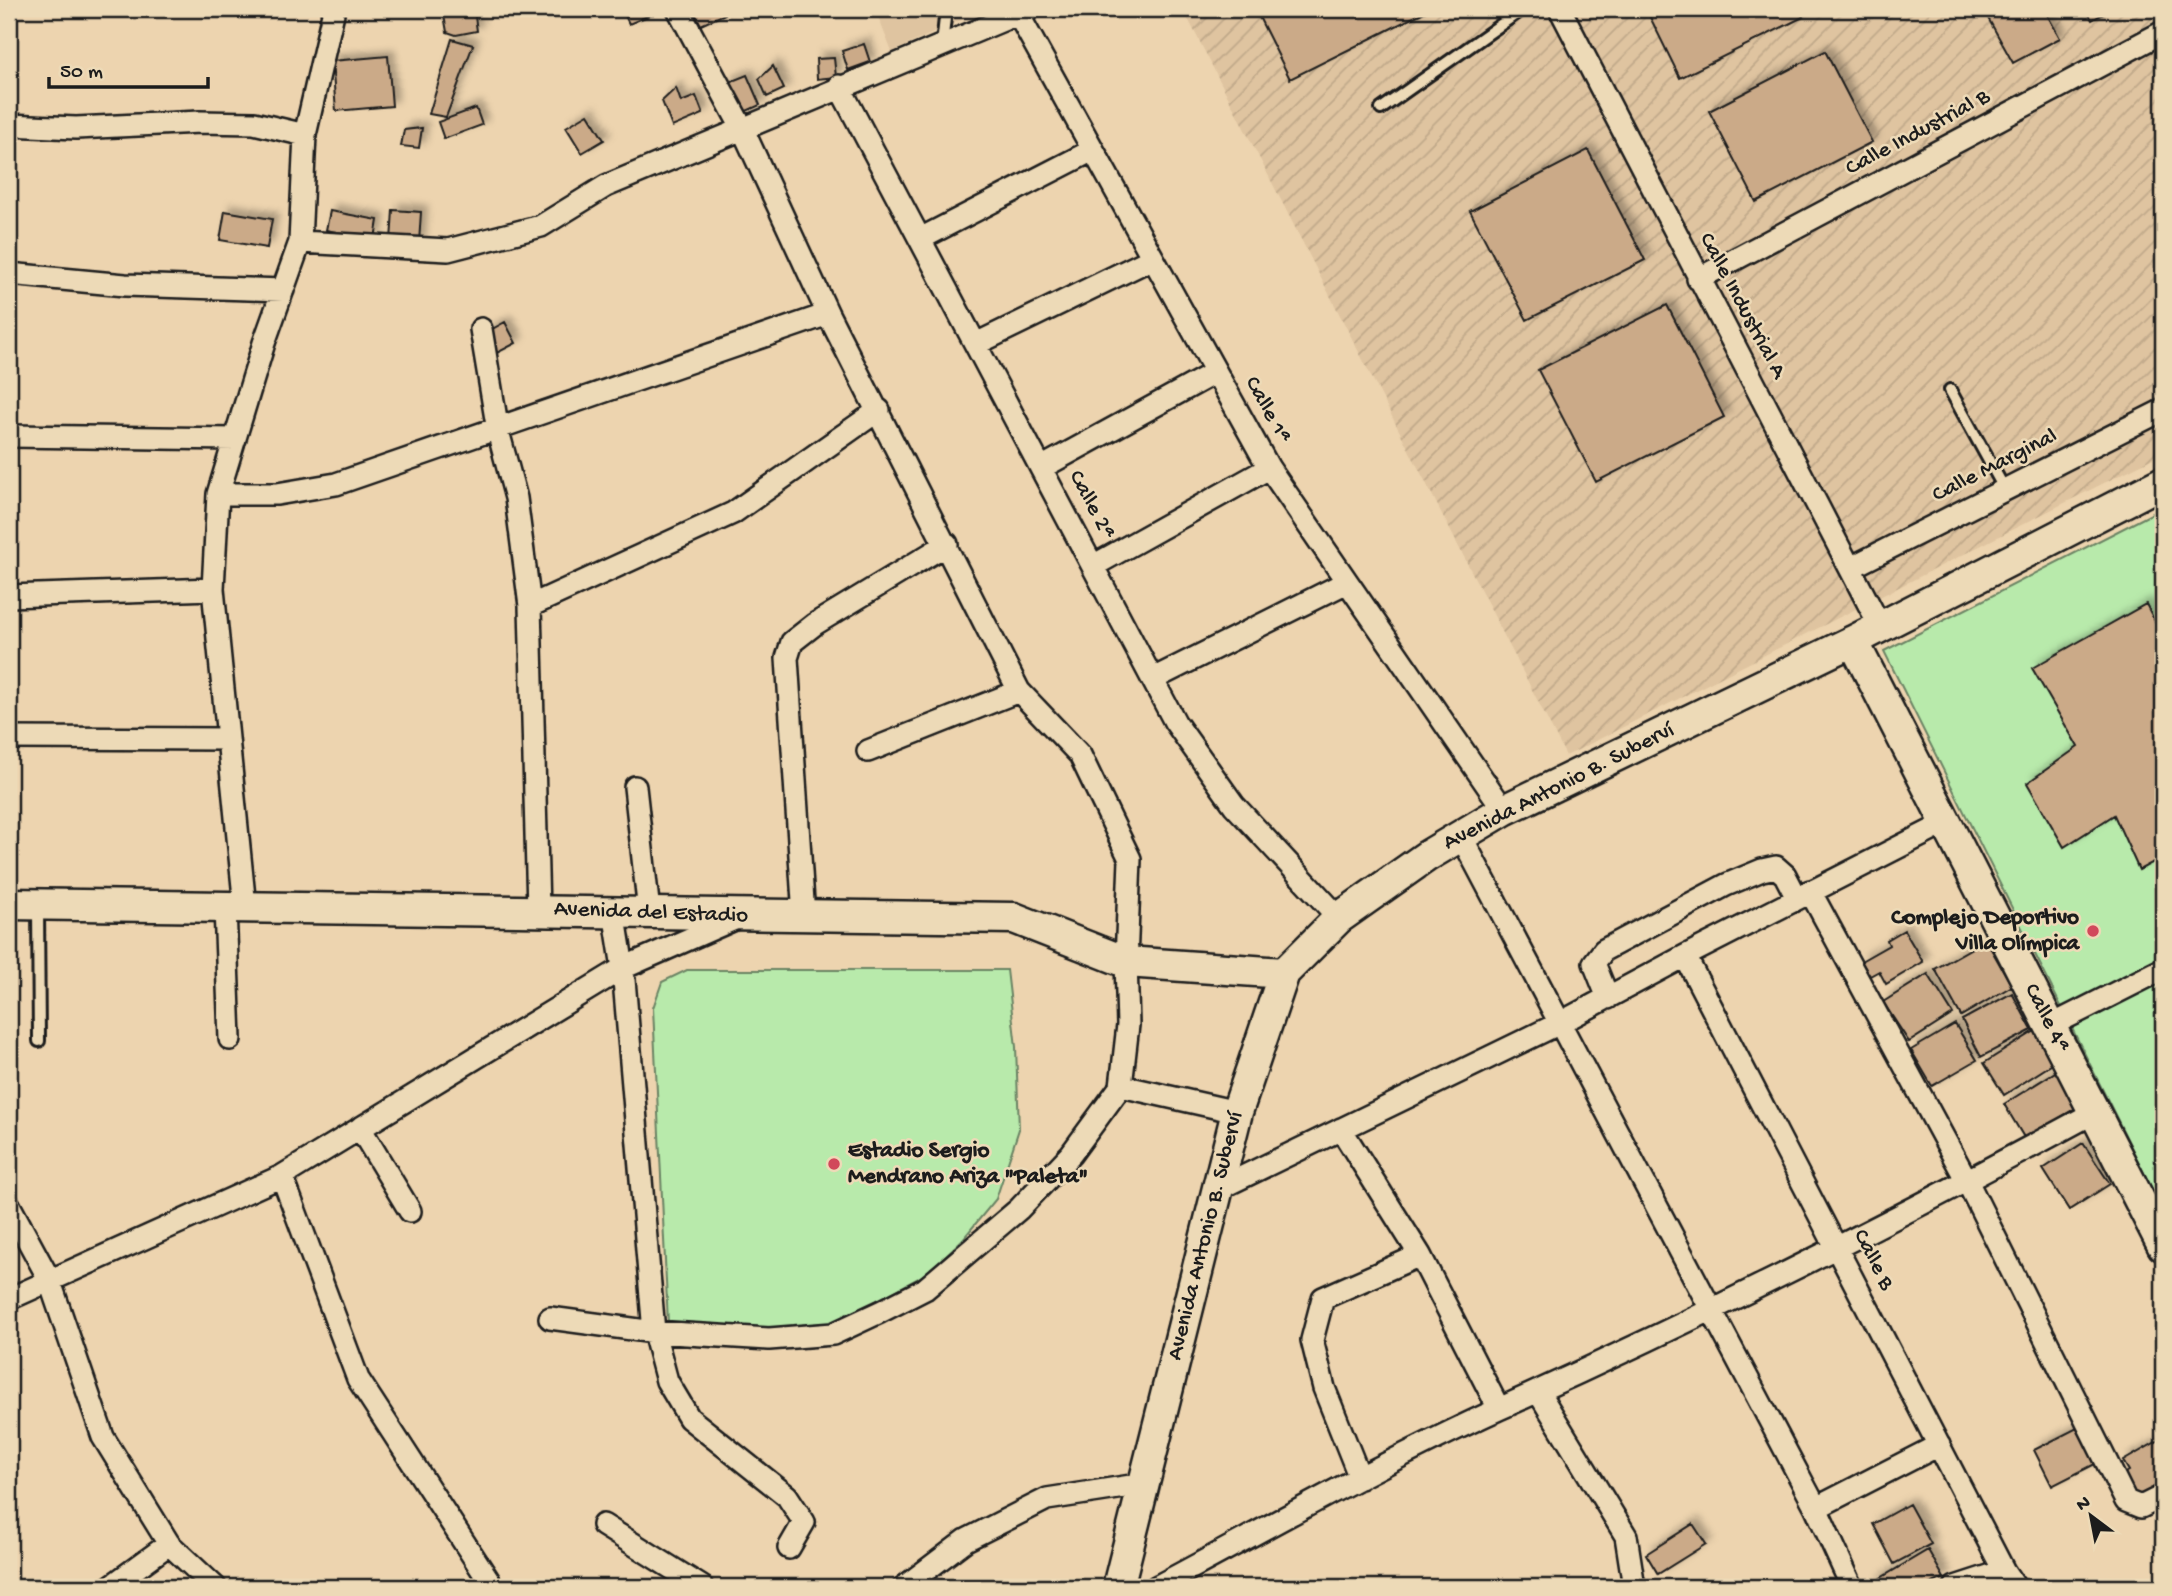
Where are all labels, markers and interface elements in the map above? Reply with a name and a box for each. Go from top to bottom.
scale bar [49,46,208,90]
text: 50 m [60,61,103,86]
street label: Calle Industrial B [1841,83,1996,182]
street label: Calle Industrial A [1692,228,1792,385]
street label: Calle 1ª [1238,372,1297,449]
street label: Calle Marginal [1928,423,2062,509]
street label: Calle 2ª [1062,466,1121,545]
street label: Avenida Antonio B. Suberví [1439,717,1680,857]
street label: Avenida del Estadio [553,896,749,930]
place label: Complejo Deportivo Villa Olímpica [1891,905,2080,958]
marker: Complejo Deportivo Villa Olímpica [2085,923,2101,939]
street label: Calle 4ª [2017,979,2075,1058]
street label: Avenida Antonio B. Suberví [1162,1108,1250,1363]
place label: Estadio Sergio Mendrano Ariza "Paleta" [848,1138,1088,1191]
marker: Estadio Sergio Mendrano Ariza "Paleta" [826,1156,842,1172]
street label: Calle B [1846,1225,1900,1296]
north arrow [2056,1480,2126,1550]
text: N [2072,1492,2095,1518]

